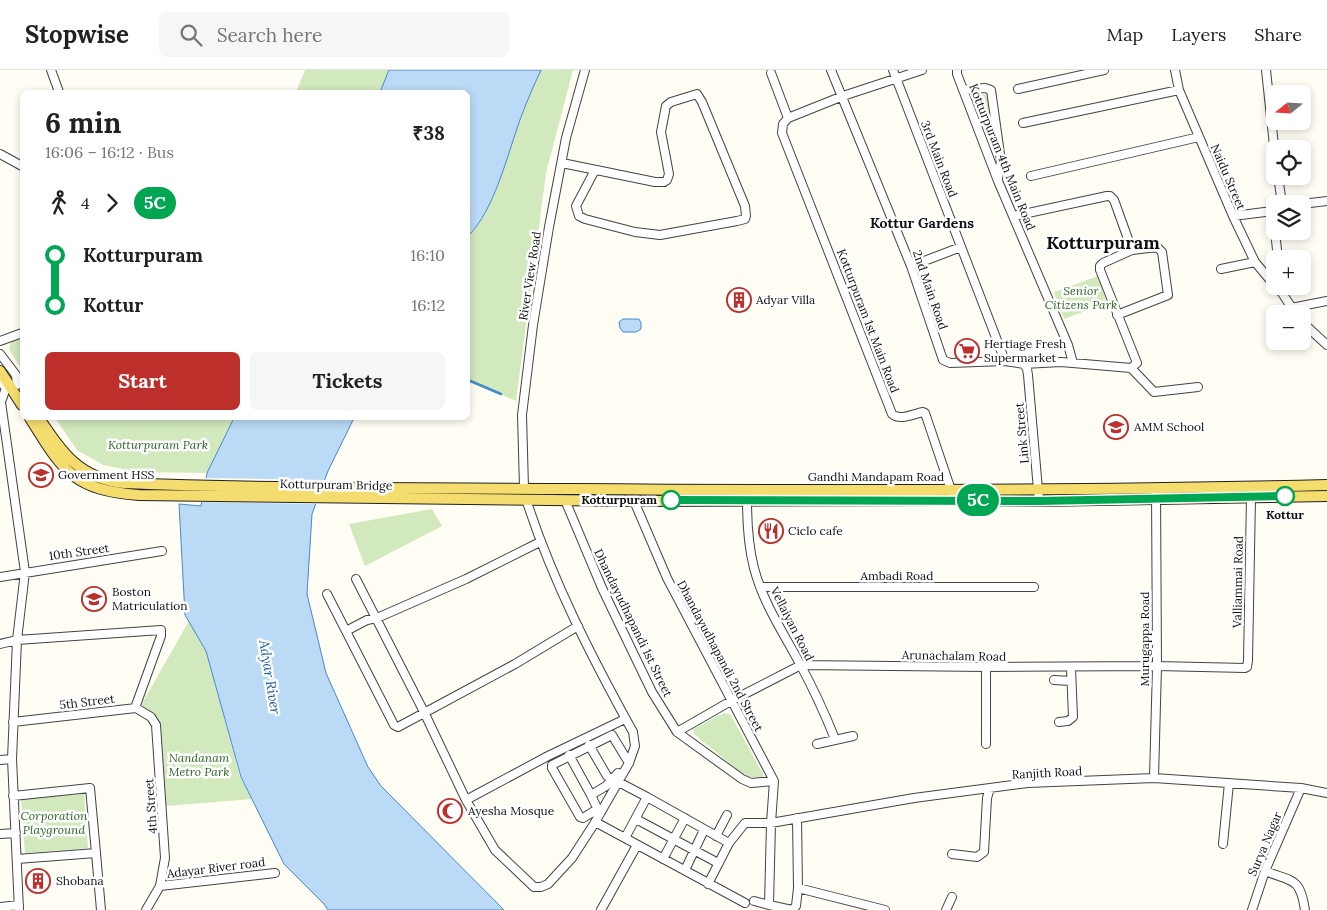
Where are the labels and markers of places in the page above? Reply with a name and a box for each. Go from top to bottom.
building icon: Adyar Villa [726,287,752,313]
place label: Adyar Villa [755,292,815,307]
place label: Hertiage Fresh Supermarket [984,336,1066,365]
supermarket icon: Hertiage Fresh Supermarket [954,338,980,364]
school or university icon: AMM School [1103,414,1129,440]
place label: AMM School [1133,419,1204,434]
school or university icon: Government HSS [28,462,54,488]
place label: Government HSS [58,467,154,482]
marker: Kottur [1275,486,1295,506]
marker: Kotturpuram [661,490,681,510]
place label: Kotturpuram [581,492,657,507]
place label: Kottur [1266,507,1304,522]
restaurant icon: Ciclo cafe [758,518,784,544]
place label: Ciclo cafe [788,523,843,538]
place label: Boston Matriculation [112,584,188,613]
school or university icon: Boston Matriculation [81,586,107,612]
mosque icon: Ayesha Mosque [437,798,463,824]
place label: Ayesha Mosque [467,803,555,818]
building icon: Shobana [25,868,51,894]
place label: Shobana [56,873,104,888]

